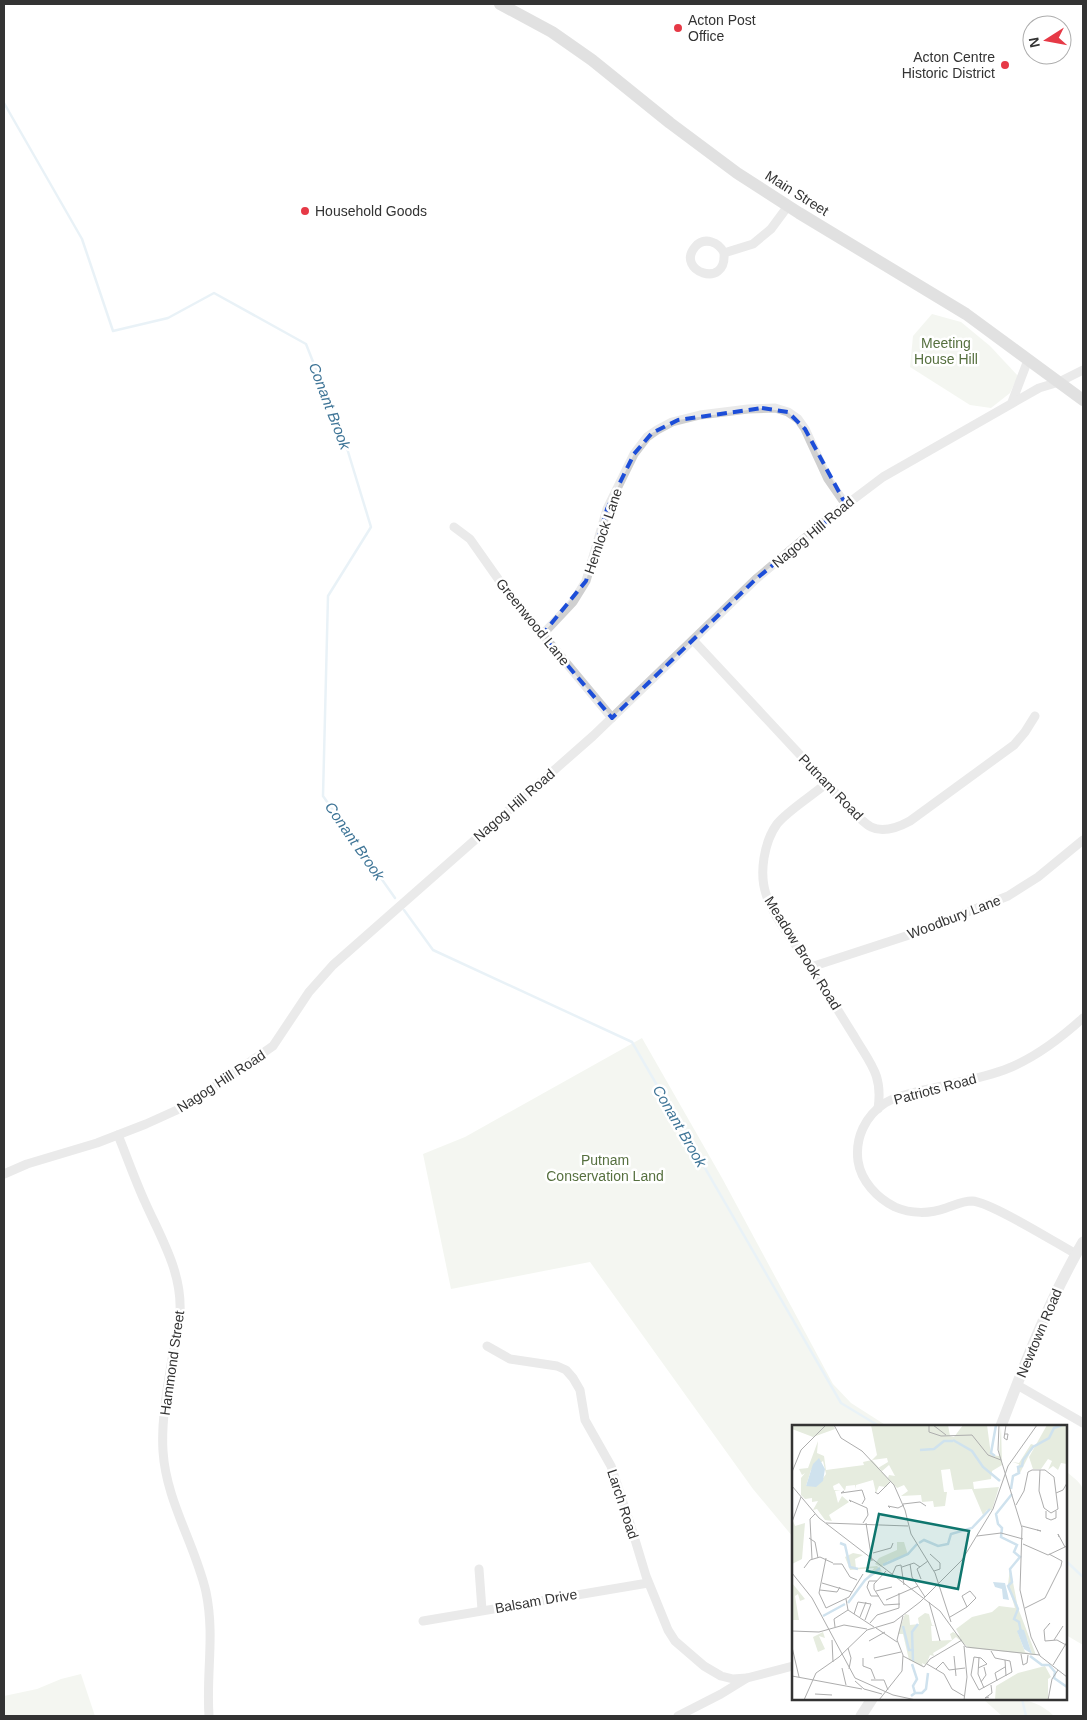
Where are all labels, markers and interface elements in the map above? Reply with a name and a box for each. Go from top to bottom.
place label: Acton Post Office [688,12,756,44]
north arrow [1022,15,1072,65]
marker: Acton Post Office [672,22,684,34]
text: N [1025,36,1043,49]
place label: Acton Centre Historic District [902,49,995,81]
marker: Acton Centre Historic District [999,59,1011,71]
street label: Main Street [762,167,832,219]
place label: Household Goods [315,203,427,219]
marker: Household Goods [299,205,311,217]
park label: Meeting House Hill [914,335,978,367]
water label: Conant Brook [306,360,355,453]
street label: Hemlock Lane [581,486,625,576]
street label: Nagog Hill Road [769,493,857,571]
street label: Greenwood Lane [493,575,573,669]
street label: Putnam Road [796,751,866,823]
street label: Nagog Hill Road [470,766,558,844]
water label: Conant Brook [322,799,389,885]
street label: Woodbury Lane [905,892,1003,942]
street label: Meadow Brook Road [762,893,844,1013]
street label: Nagog Hill Road [174,1047,268,1115]
street label: Patriots Road [892,1070,978,1108]
water label: Conant Brook [650,1082,711,1171]
park label: Putnam Conservation Land [546,1152,664,1184]
street label: Newtown Road [1013,1286,1065,1380]
street label: Hammond Street [157,1309,187,1417]
inset map [792,1425,1067,1700]
street label: Larch Road [604,1467,642,1541]
street label: Balsam Drive [494,1586,579,1616]

